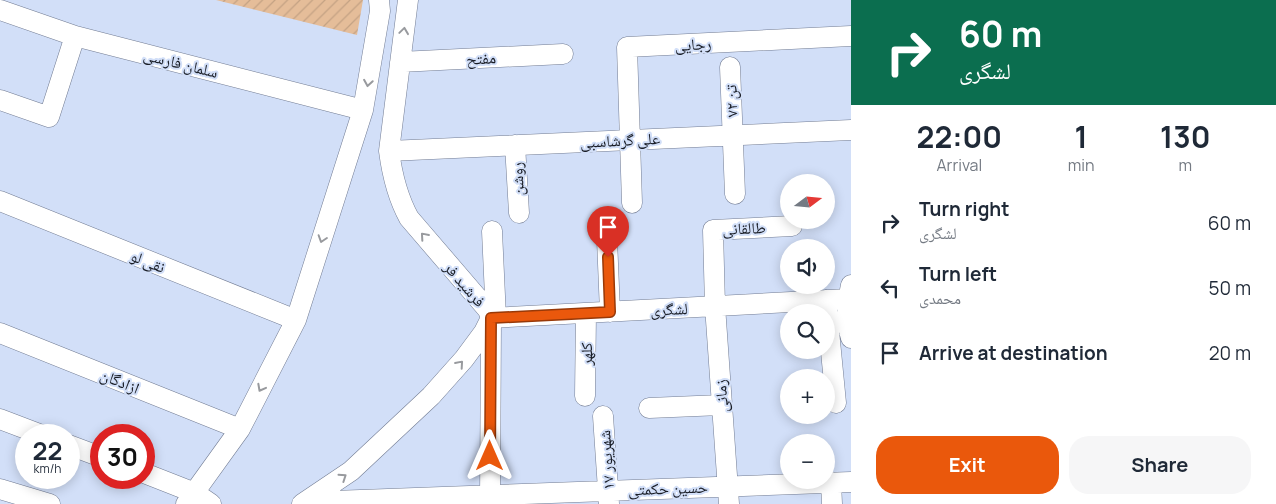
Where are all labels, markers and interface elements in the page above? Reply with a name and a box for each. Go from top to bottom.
text: 60 m [959,10,1042,58]
icon: right [876,20,941,85]
one-way arrow [398,26,409,34]
street label: رجایی [674,32,712,56]
street label: سلمان فارسی [141,43,221,83]
street label: مفتح [465,46,497,70]
text: لشگری [959,56,1011,86]
one-way arrow [363,78,373,87]
street label: ۷۲ تن [719,84,743,118]
text: 22:00 [917,116,1002,157]
text: 1 [1074,116,1088,157]
text: 130 [1160,116,1210,157]
street label: علی گرشاسبی [579,127,661,153]
text: Arrival [936,154,982,176]
text: min [1068,154,1094,176]
text: m [1178,154,1192,176]
street label: روشن [505,162,529,196]
north arrow [780,174,835,229]
map controls [780,174,835,489]
text: Turn right [919,196,1009,222]
pin [587,206,629,257]
icon: right [876,209,904,237]
text: 60 m [1208,210,1251,236]
icon: arrive [594,213,622,241]
street label: طالقانی [722,216,766,240]
text: لشگری [919,222,957,244]
one-way arrow [420,232,429,241]
one-way arrow [318,234,328,242]
button: sound [780,239,835,294]
street label: نقی لو [127,244,169,278]
street label: فرشید فر [439,256,491,311]
text: Turn left [919,261,997,287]
icon: left [876,274,904,302]
text: 50 m [1209,275,1251,301]
text: محمدی [919,287,961,309]
street label: لشگری [650,297,688,321]
button: search [780,304,835,359]
icon: arrive [876,339,904,367]
text: Arrive at destination [919,340,1108,366]
text: 20 m [1209,340,1251,366]
street label: کلهر [575,342,597,367]
one-way arrow [454,361,463,370]
street label: ازادگان [97,363,143,399]
button: + [780,369,835,424]
street label: زمانی [709,379,733,413]
one-way arrow [257,383,267,392]
speed limit sign: 30 [90,424,155,489]
position arrow [463,429,515,481]
street label: ۱۷ شهریور [593,429,619,491]
text: 22 [33,433,62,468]
button: − [780,434,835,489]
button: Exit [876,436,1059,494]
button: Share [1069,436,1251,494]
text: km/h [34,460,61,477]
one-way arrow [337,474,347,483]
street label: حسین حکمتی [628,476,708,500]

